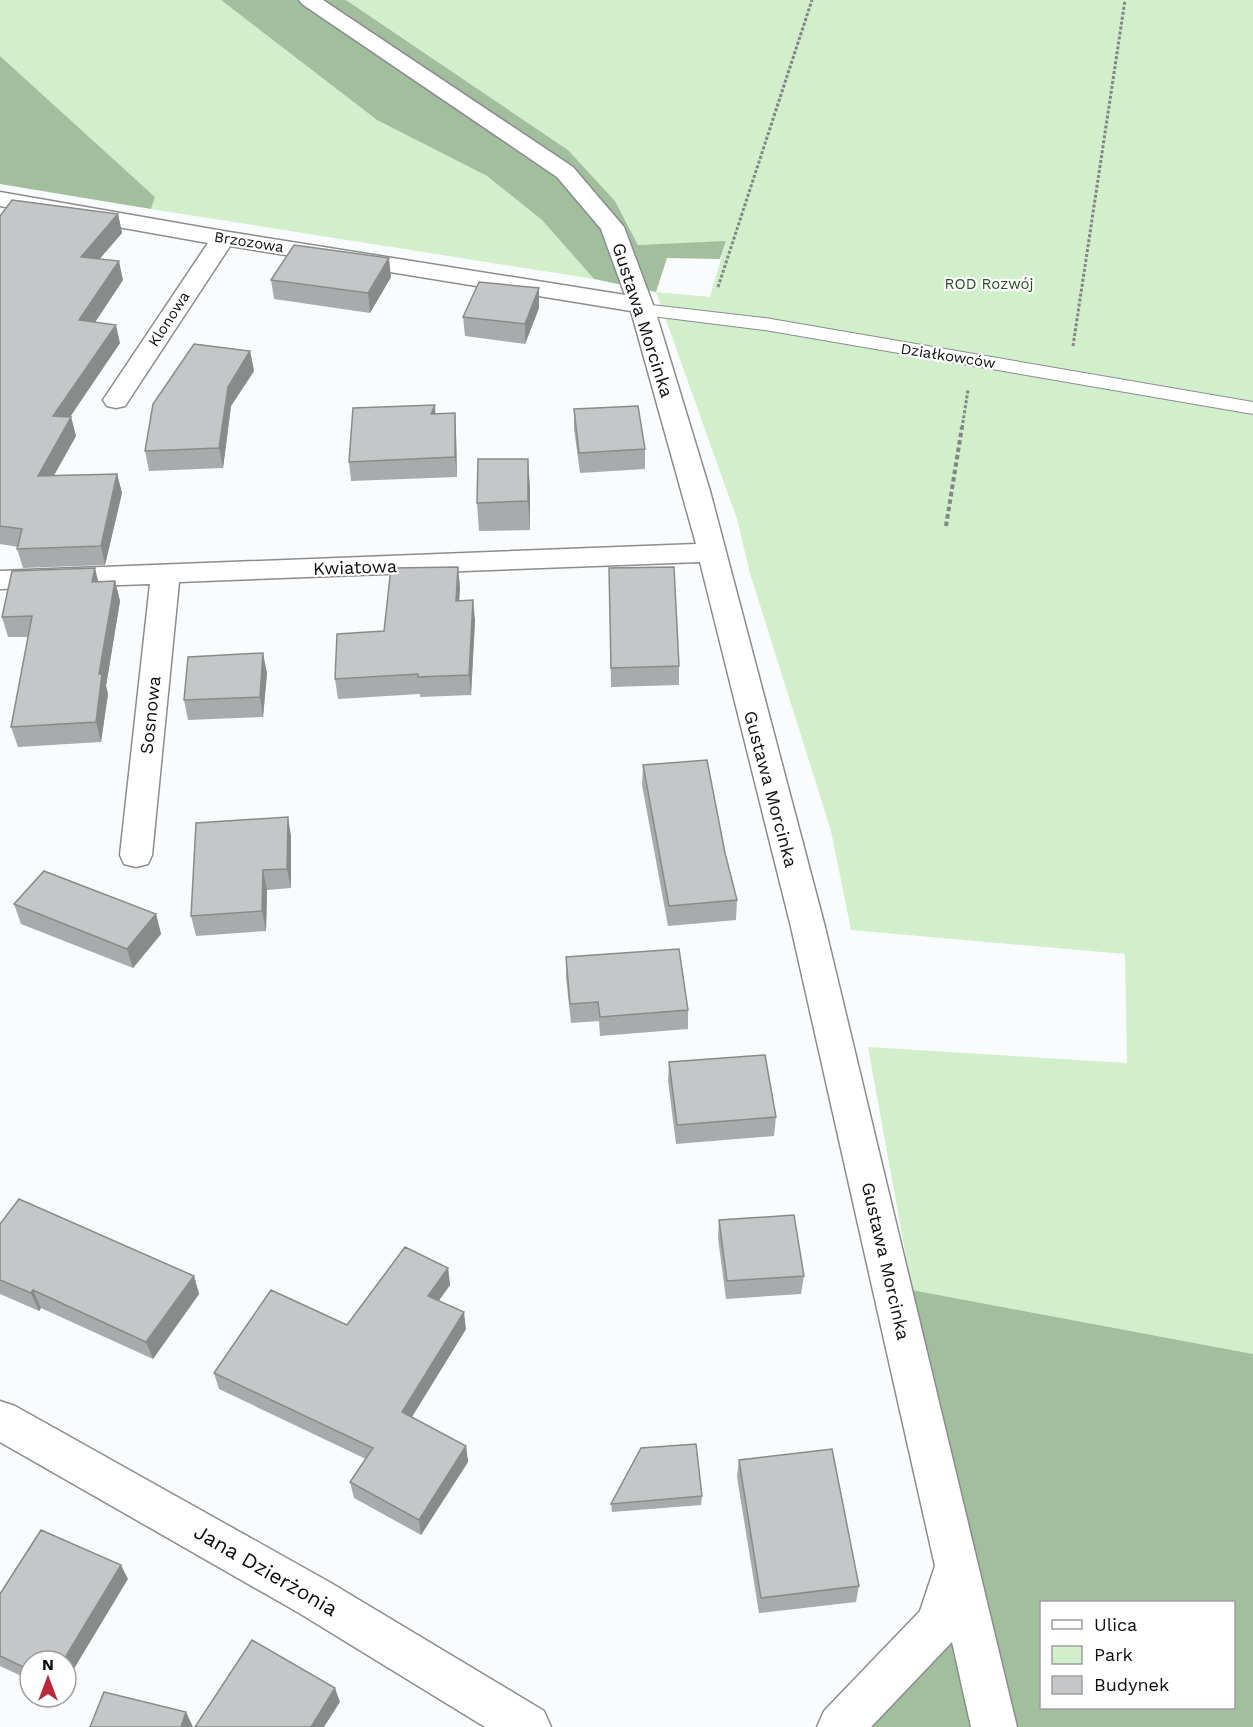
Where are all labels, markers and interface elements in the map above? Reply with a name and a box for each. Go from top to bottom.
street label: Brzozowa [213,228,286,256]
street label: Gustawa Morcinka [608,240,678,400]
park label: ROD Rozwój [945,275,1033,293]
street label: Klonowa [144,288,194,350]
street label: Działkowców [899,340,997,372]
street label: Kwiatowa [313,555,397,579]
street label: Sosnowa [135,675,165,755]
street label: Gustawa Morcinka [740,708,802,870]
street label: Gustawa Morcinka [858,1180,914,1342]
street label: Jana Dzierżonia [190,1519,342,1621]
legend [1040,1601,1235,1709]
text: Ulica [1094,1614,1137,1635]
text: Park [1094,1644,1133,1665]
north arrow [18,1649,78,1709]
text: N [42,1655,54,1674]
text: Budynek [1094,1674,1169,1695]

